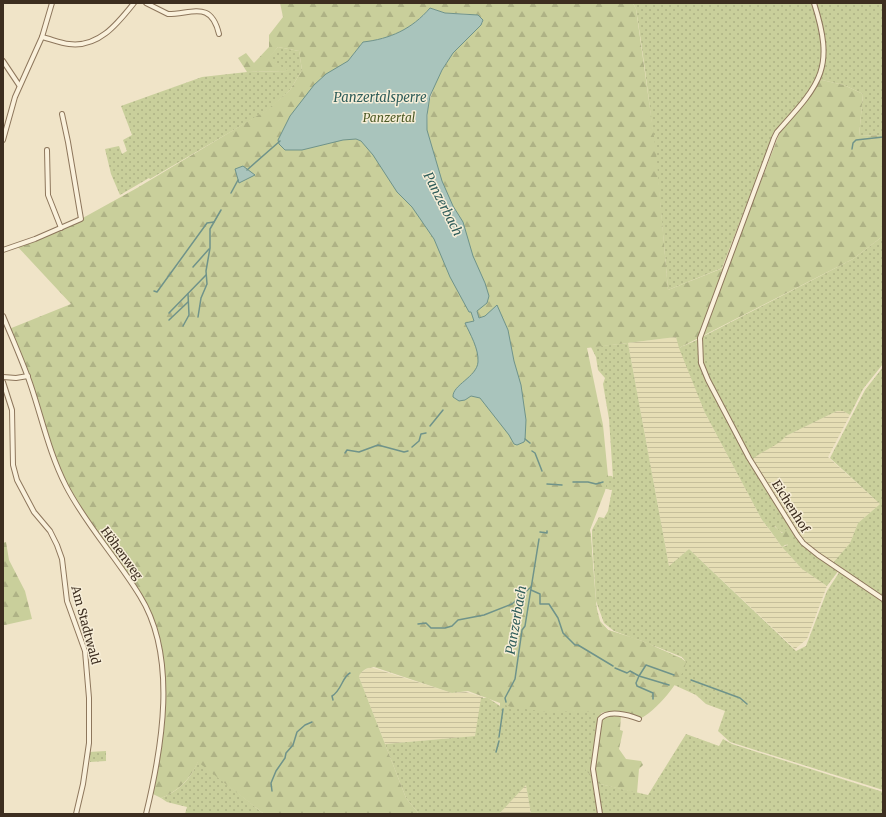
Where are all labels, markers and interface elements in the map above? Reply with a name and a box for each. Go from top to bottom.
water label: Panzertalsperre [333,89,427,106]
park label: Panzertal [363,110,416,125]
water label: Panzerbach [420,169,466,239]
street label: Eichenhof [769,477,813,535]
street label: Höhenweg [98,524,147,583]
street label: Am Stadtwald [68,583,104,666]
water label: Panzerbach [502,584,530,656]

